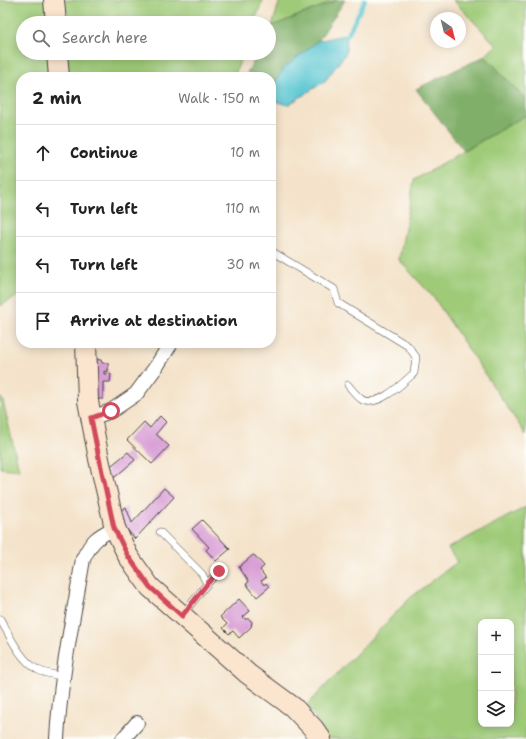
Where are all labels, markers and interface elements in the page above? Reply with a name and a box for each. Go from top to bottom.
north arrow [430,12,466,48]
search box [16,16,276,60]
icon: search [30,27,52,49]
text: Search here [62,28,148,48]
text: 2 min [32,87,82,109]
text: Walk · 150 m [178,90,260,107]
icon: ahead [32,142,54,164]
text: Continue [70,143,138,163]
text: 10 m [230,144,260,161]
icon: left [32,198,54,220]
text: Turn left [70,199,138,219]
text: 110 m [225,200,260,217]
icon: left [32,254,54,276]
text: Turn left [70,255,138,275]
text: 30 m [226,256,260,273]
icon: arrive [32,310,54,332]
text: Arrive at destination [70,311,238,331]
route start [102,402,120,420]
route end [210,562,228,580]
map controls [478,619,514,727]
button: + [478,619,514,655]
button: − [478,655,514,691]
button: layers [478,691,514,727]

